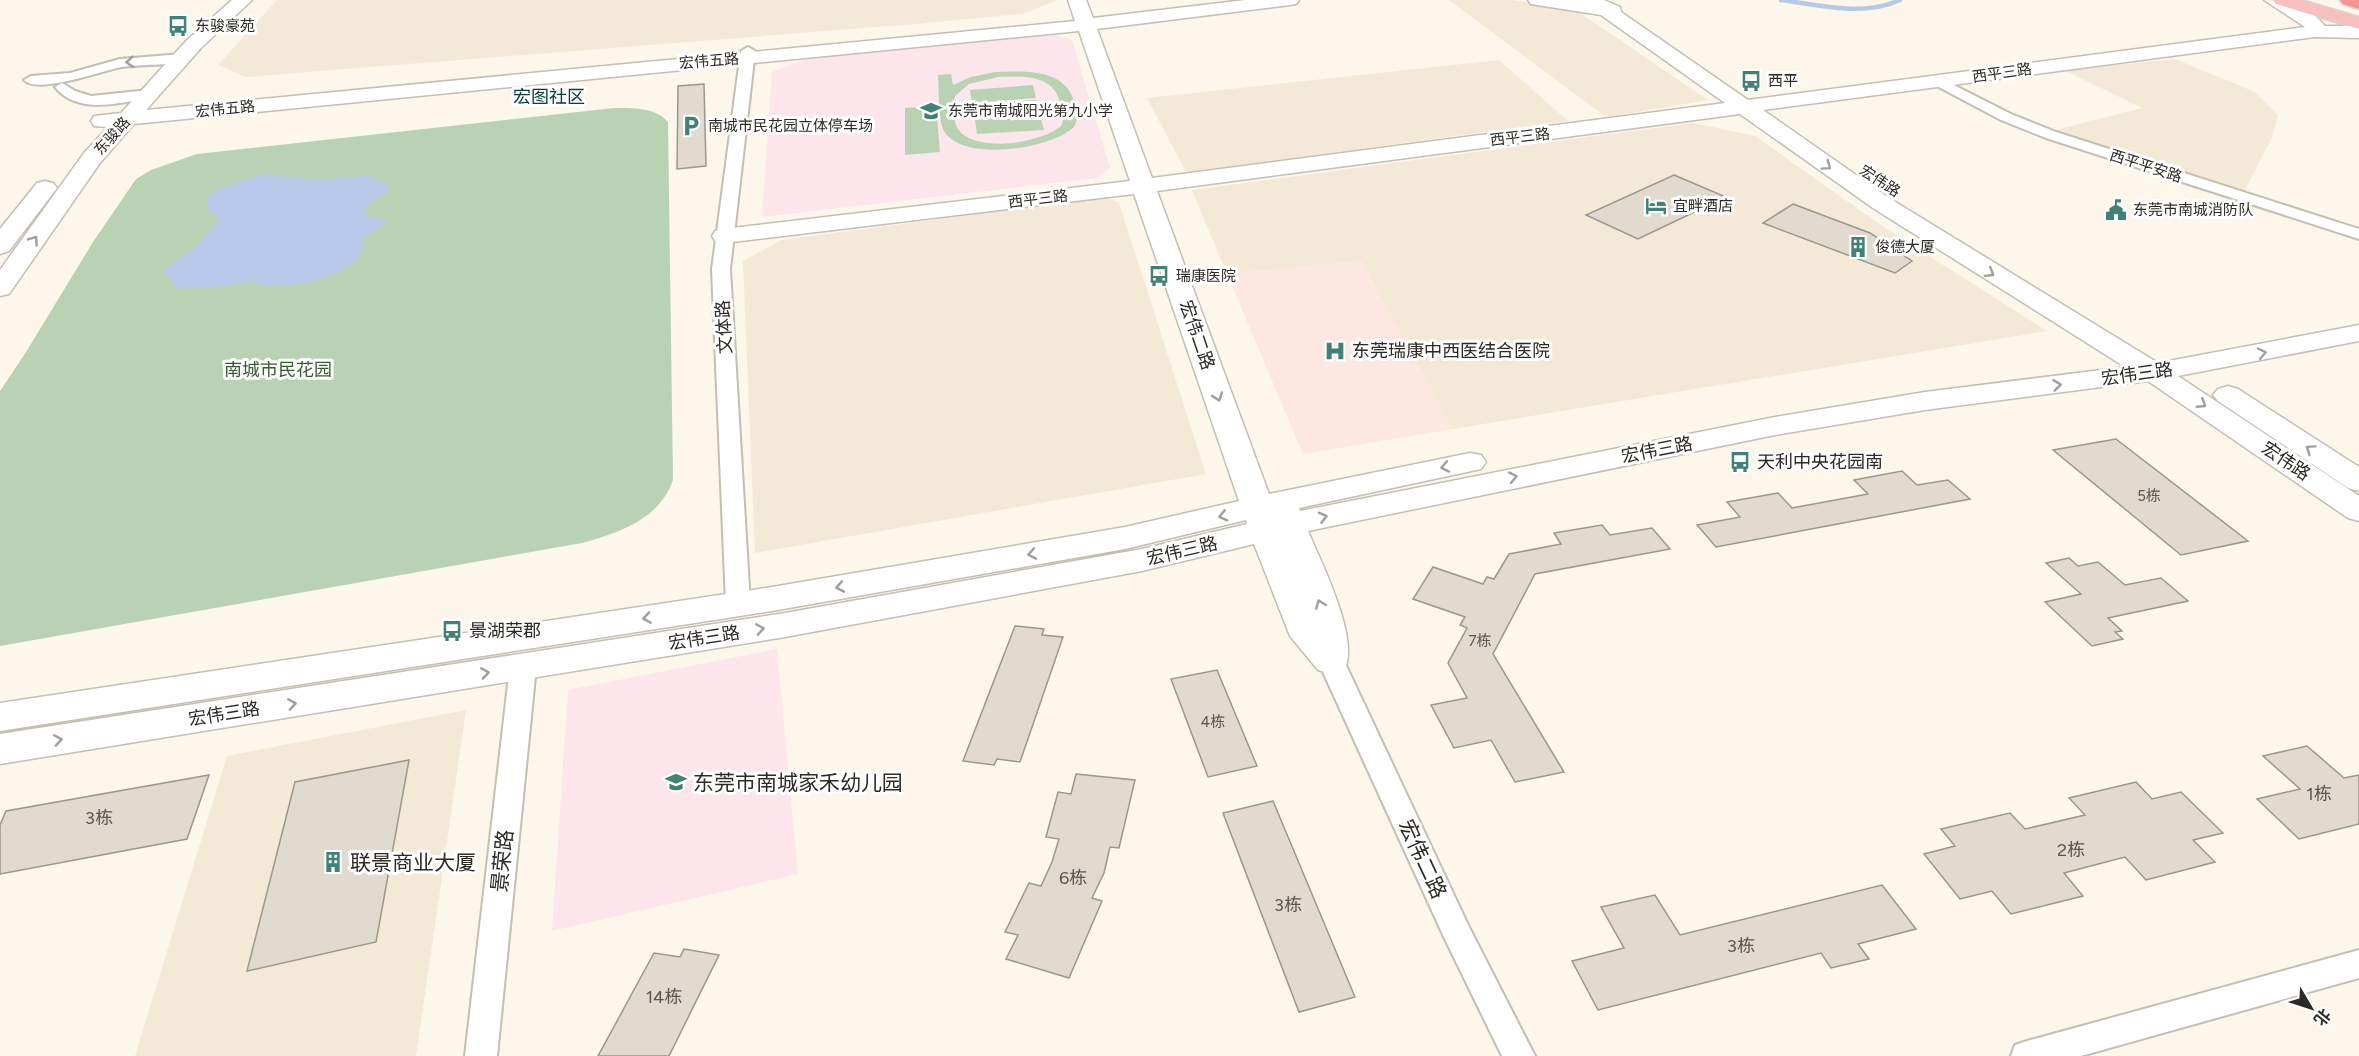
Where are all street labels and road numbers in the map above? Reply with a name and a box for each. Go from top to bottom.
street label: 宏伟五路 [678,49,740,73]
street label: 西平三路 [1971,60,2033,86]
street label: 宏伟五路 [194,97,256,121]
street label: 东骏路 [90,113,134,159]
street label: 西平三路 [1489,124,1551,150]
street label: 西平平安路 [2108,146,2184,186]
street label: 宏伟路 [1856,161,1904,201]
street label: 西平三路 [1007,186,1069,212]
street label: 宏伟二路 [1175,297,1219,373]
street label: 文体路 [712,299,736,355]
street label: 宏伟三路 [2100,358,2174,390]
street label: 宏伟三路 [1620,432,1694,468]
street label: 宏伟路 [2257,437,2315,485]
street label: 宏伟三路 [1144,532,1220,570]
street label: 宏伟三路 [667,622,741,654]
street label: 宏伟三路 [187,698,261,730]
street label: 宏伟二路 [1394,816,1452,902]
street label: 景荣路 [486,828,518,894]

